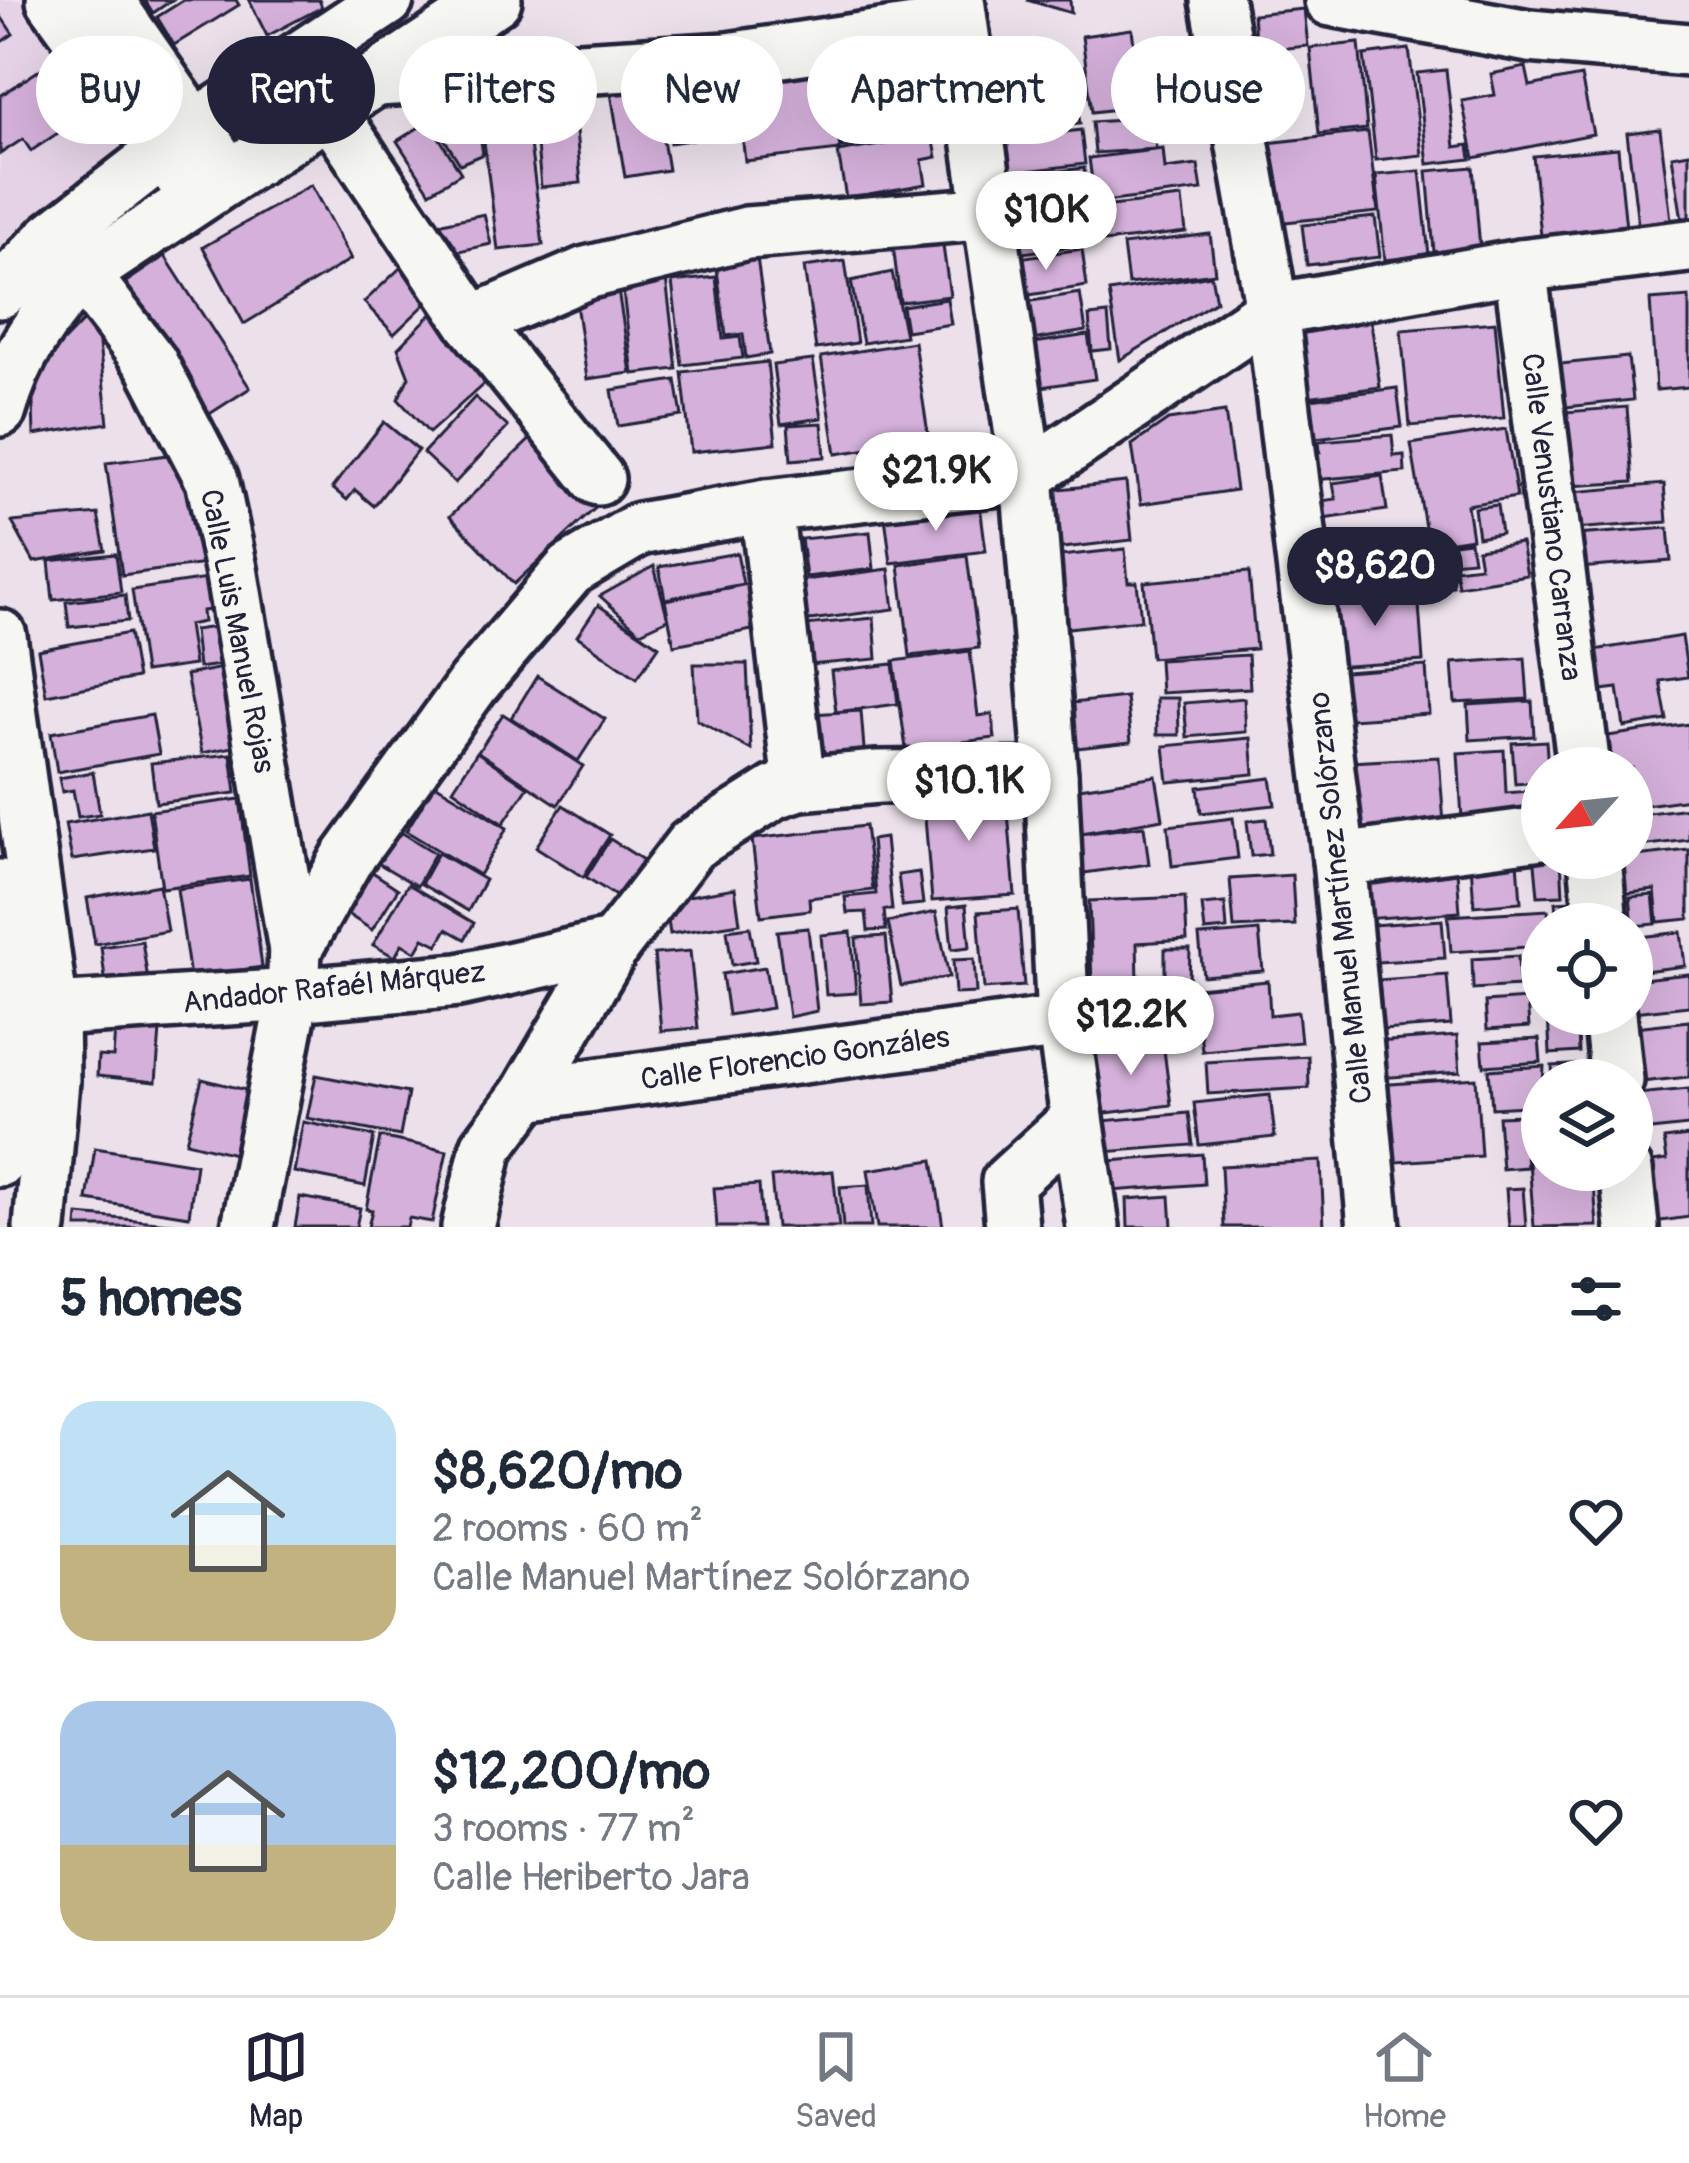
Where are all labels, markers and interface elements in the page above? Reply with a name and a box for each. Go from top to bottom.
chip: Buy [36,36,183,144]
chip: Rent [207,36,375,144]
chip: Filters [399,36,597,144]
chip: New [621,36,783,144]
chip: Apartment [807,36,1087,144]
chip: House [1111,36,1305,144]
pin: $10K [975,171,1117,273]
text: $10K [1003,185,1089,234]
street label: Calle Venustiano Carranza [1513,351,1590,683]
pin: $21.9K [838,432,1034,534]
text: $21.9K [881,446,991,495]
street label: Calle Luis Manuel Rojas [192,486,283,776]
pin: $8,620 [1277,527,1473,629]
text: $8,620 [1314,541,1436,590]
street label: Calle Manuel Martínez Solórzano [1300,690,1381,1106]
pin: $10.1K [871,742,1067,844]
north arrow [1521,747,1653,879]
map controls [1521,747,1653,1191]
text: $10.1K [914,756,1024,805]
button: locate [1521,903,1653,1035]
street label: Andador Rafaél Márquez [181,953,487,1022]
pin: $12.2K [1033,976,1229,1078]
text: $12.2K [1075,990,1187,1039]
street label: Calle Florencio Gonzáles [638,1018,952,1098]
button: layers [1521,1059,1653,1191]
icon: filters [1563,1266,1629,1332]
text: 5 homes [60,1267,242,1331]
text: $8,620/mo [432,1440,682,1504]
icon: home [156,1449,300,1593]
icon: heart [1563,1488,1629,1554]
text: 2 rooms · 60 m² [432,1504,703,1553]
text: Calle Manuel Martínez Solórzano [432,1553,970,1602]
text: $12,200/mo [432,1740,710,1804]
icon: home [156,1749,300,1893]
icon: heart [1563,1788,1629,1854]
text: 3 rooms · 77 m² [432,1804,695,1853]
text: Calle Heriberto Jara [432,1853,750,1902]
tab: Map [243,2024,309,2137]
tab: Saved [795,2024,877,2137]
tab: Home [1363,2024,1446,2137]

